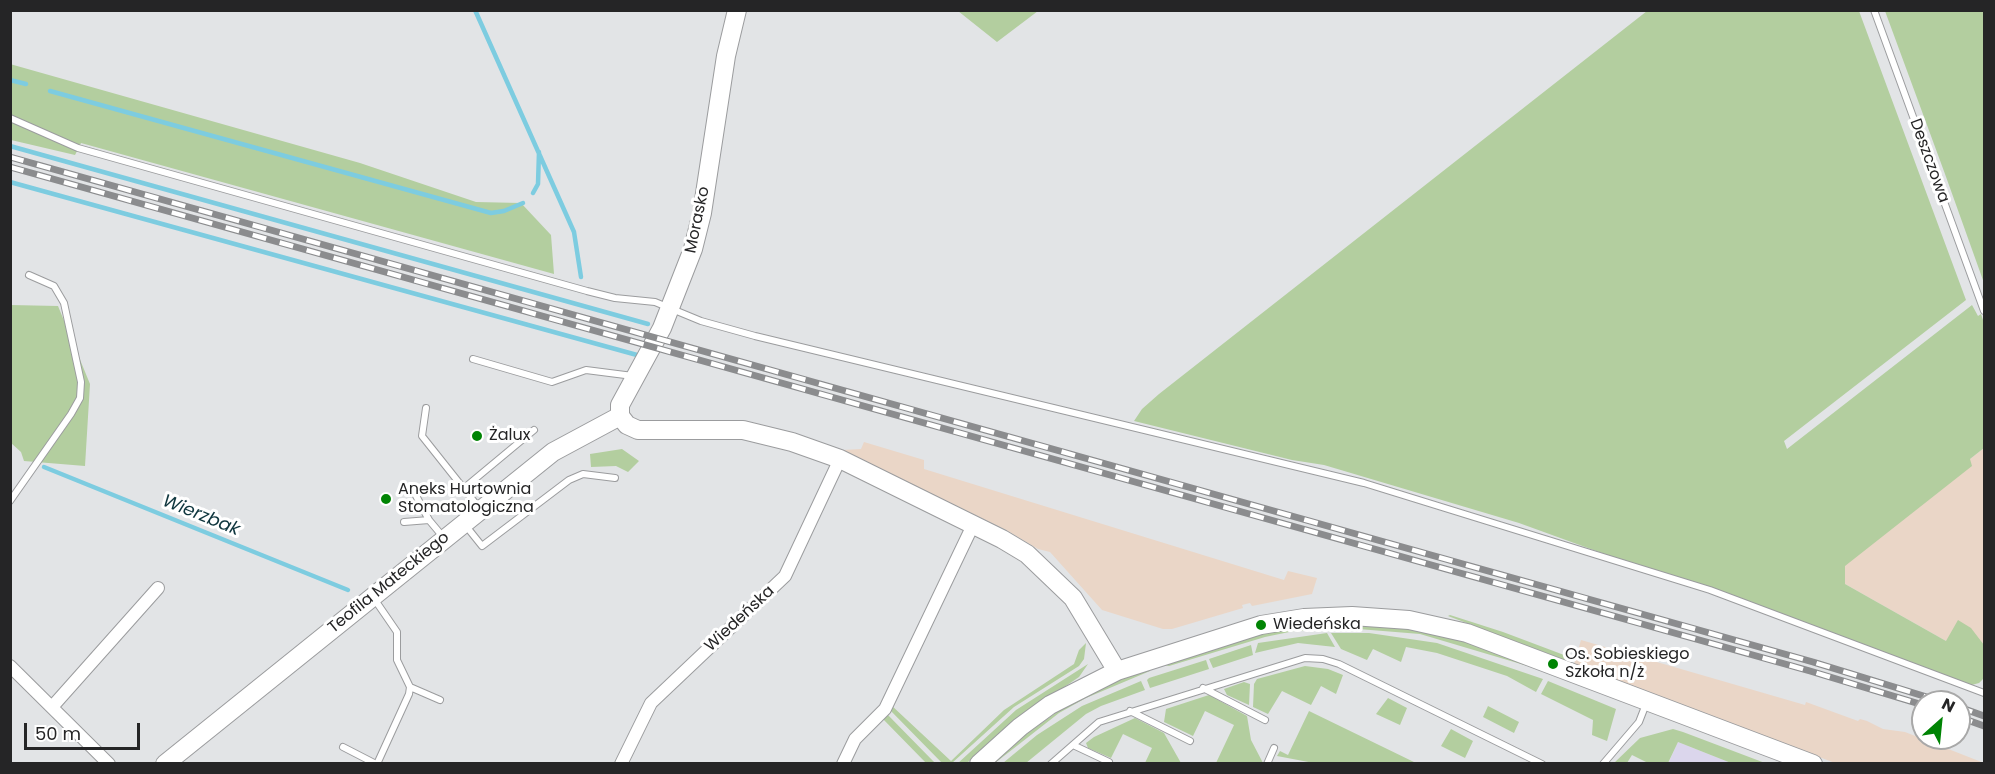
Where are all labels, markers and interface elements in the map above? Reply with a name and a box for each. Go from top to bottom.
street label: Deszczowa [1905,116,1953,206]
street label: Morasko [682,185,714,255]
place label: Żalux [489,426,530,446]
marker: Żalux [470,429,484,443]
place label: Aneks Hurtownia Stomatologiczna [398,480,534,518]
water label: Wierzbak [159,491,243,541]
marker: Aneks Hurtownia Stomatologiczna [379,492,393,506]
street label: Teofila Mateckiego [325,528,453,638]
street label: Wiedeńska [701,582,779,656]
place label: Wiedeńska [1273,615,1361,635]
marker: Wiedeńska [1254,618,1268,632]
place label: Os. Sobieskiego Szkoła n/ż [1565,645,1689,683]
marker: Os. Sobieskiego Szkoła n/ż [1546,657,1560,671]
north arrow [1911,690,1971,750]
text: N [1938,692,1959,718]
scale bar [27,711,142,749]
text: 50 m [35,721,81,746]

